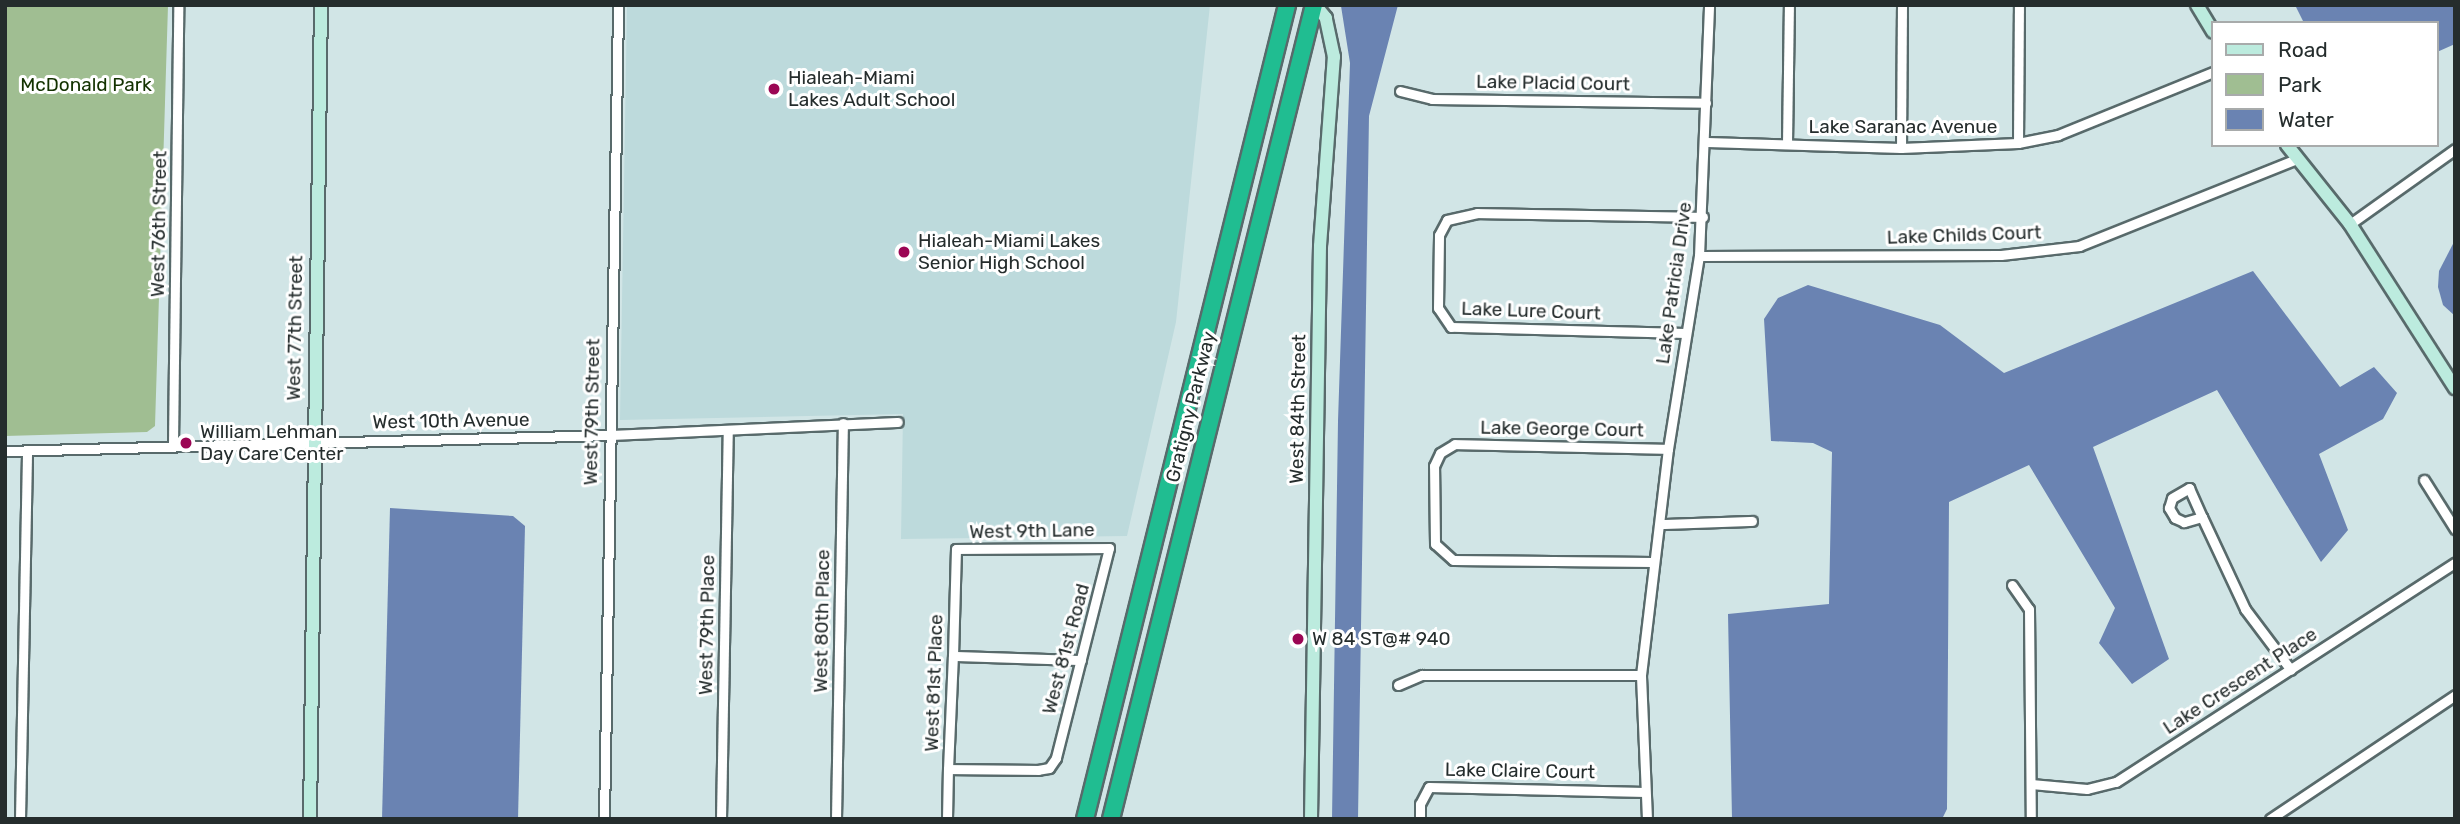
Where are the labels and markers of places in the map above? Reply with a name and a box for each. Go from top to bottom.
place label: Hialeah-Miami Lakes Adult School [788,67,956,111]
marker: Hialeah-Miami Lakes Adult School [766,81,782,97]
place label: Hialeah-Miami Lakes Senior High School [918,230,1100,274]
marker: Hialeah-Miami Lakes Senior High School [896,244,912,260]
place label: William Lehman Day Care Center [200,421,344,465]
marker: William Lehman Day Care Center [178,435,194,451]
place label: W 84 ST@# 940 [1312,628,1451,650]
marker: W 84 ST@# 940 [1290,631,1306,647]

